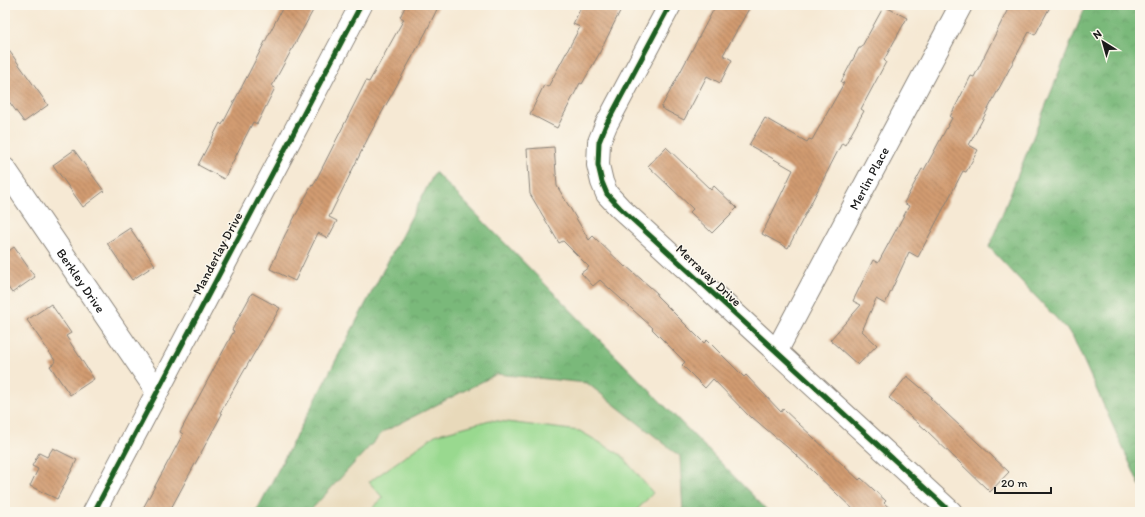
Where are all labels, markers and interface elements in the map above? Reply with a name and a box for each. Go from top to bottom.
north arrow [1083,22,1123,62]
text: N [1090,27,1104,42]
street label: Merlin Place [846,144,892,212]
street label: Manderlay Drive [189,209,246,297]
street label: Merravay Drive [673,241,744,309]
street label: Berkley Drive [54,246,108,316]
scale bar [995,469,1051,495]
text: 20 m [1001,476,1028,490]

